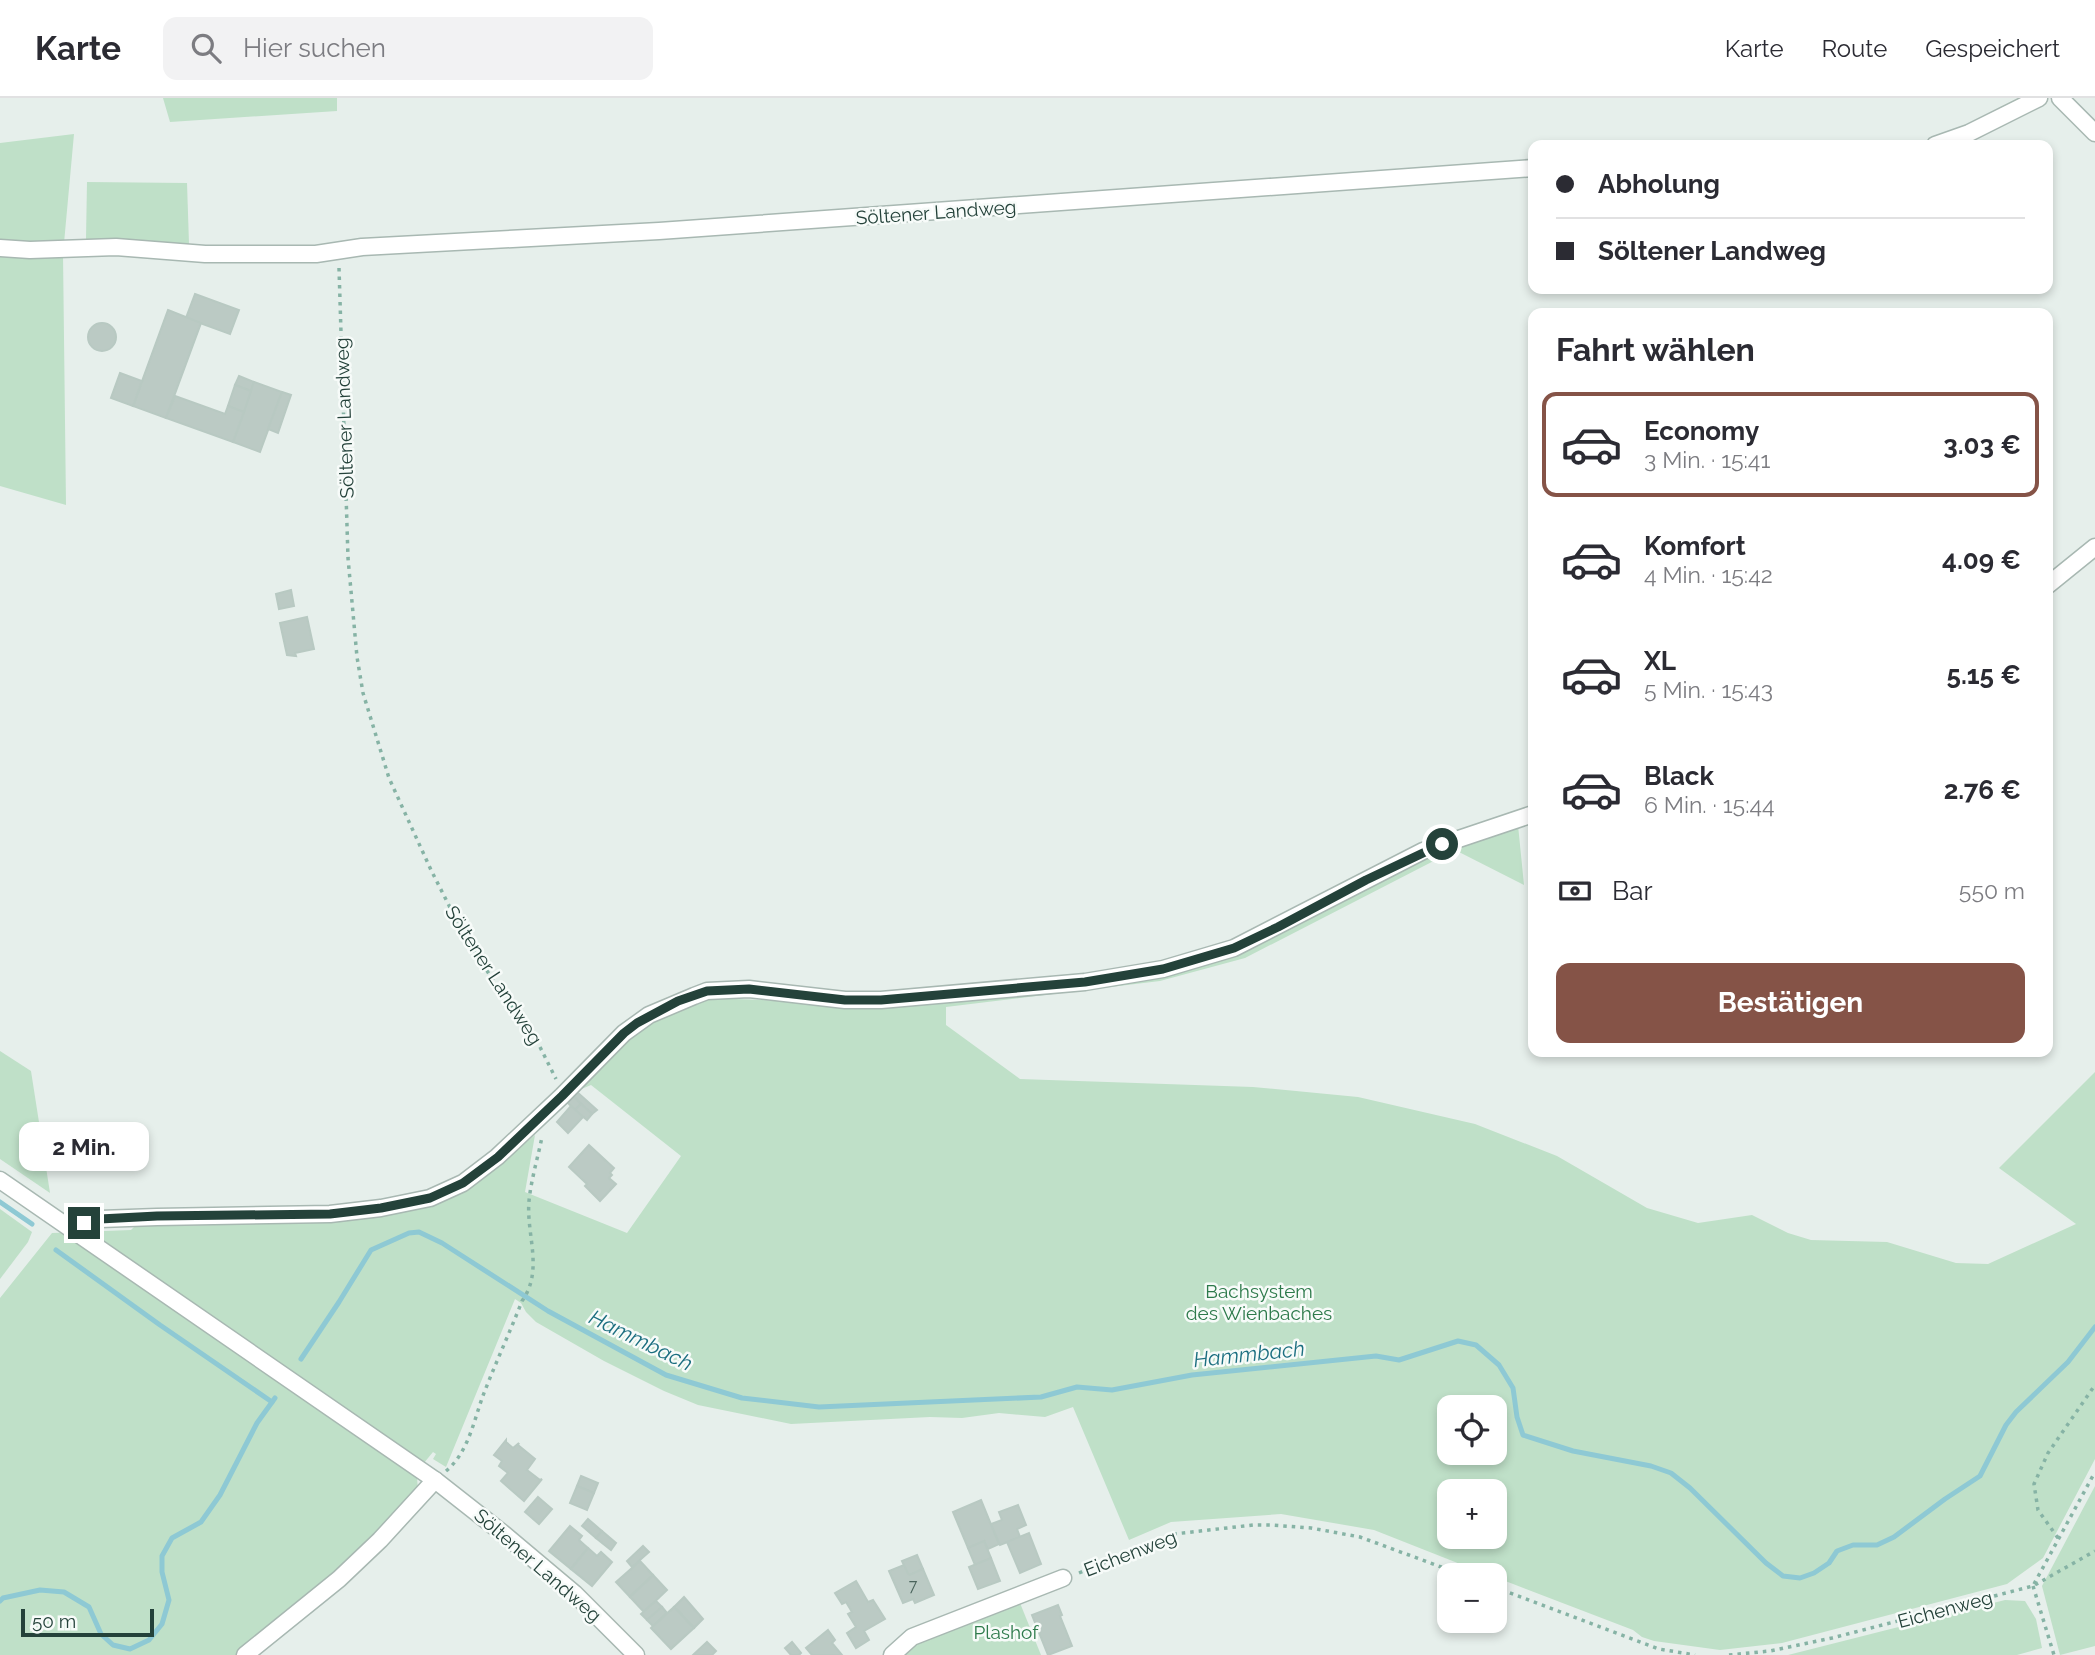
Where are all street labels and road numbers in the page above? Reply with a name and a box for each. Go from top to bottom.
street label: Söltener Landweg [855,195,1017,229]
street label: Söltener Landweg [330,337,358,499]
street label: Söltener Landweg [441,902,547,1048]
street label: Söltener Landweg [470,1504,606,1626]
street label: Eichenweg [1081,1525,1179,1581]
street label: Eichenweg [1895,1586,1995,1632]

